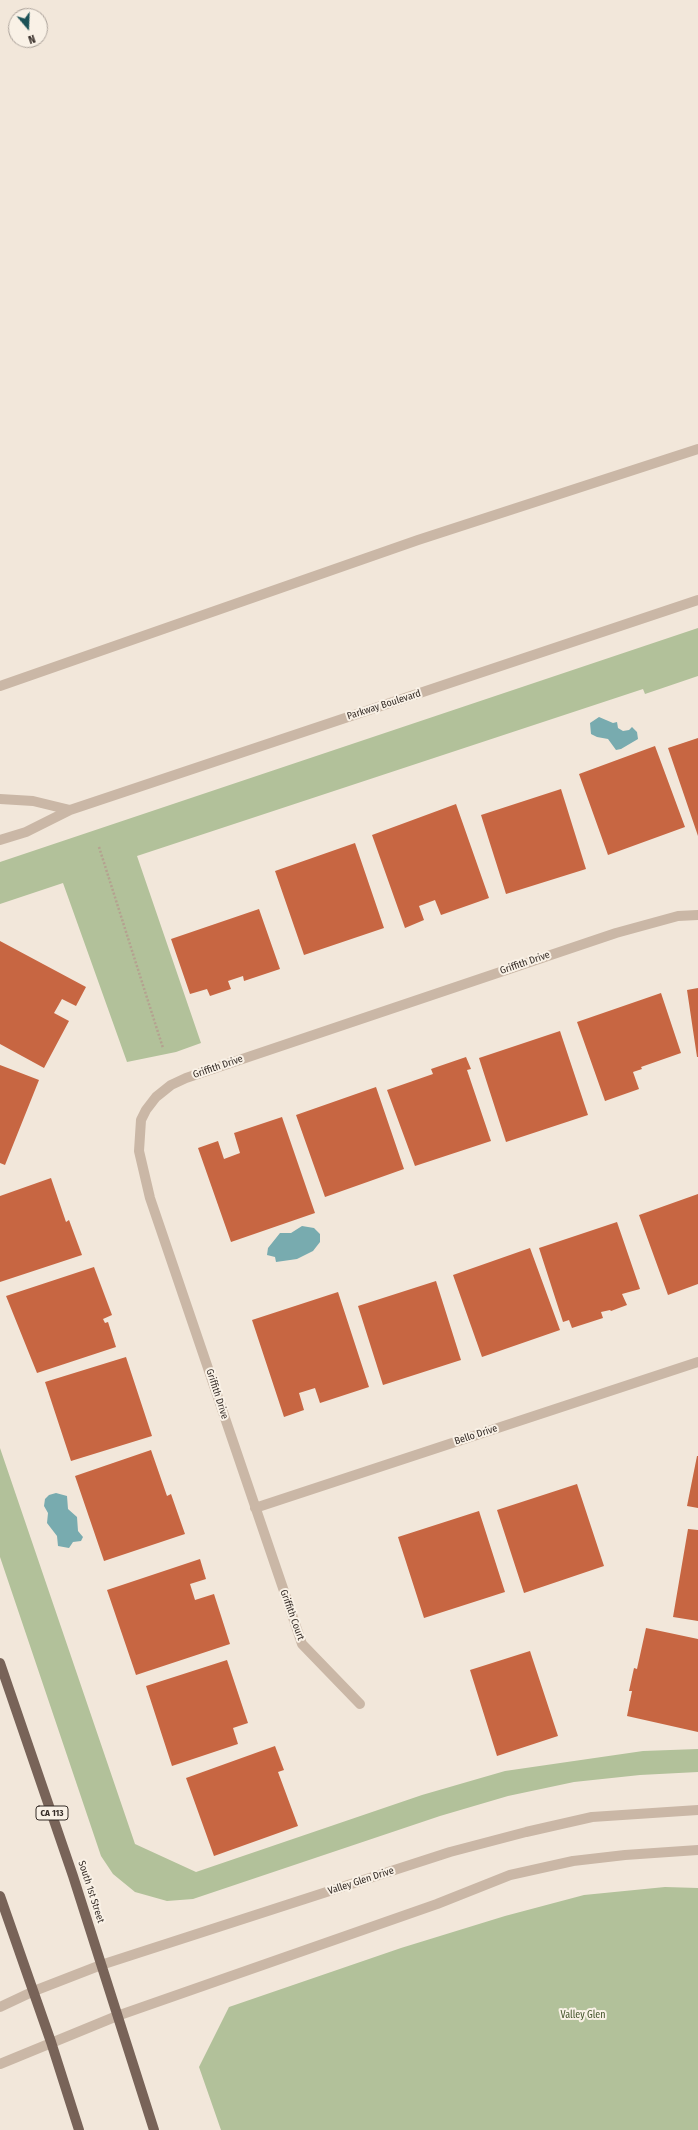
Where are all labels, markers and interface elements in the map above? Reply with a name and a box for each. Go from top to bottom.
north arrow [8,8,48,48]
text: N [27,32,37,46]
street label: Parkway Boulevard [346,687,422,723]
street label: Griffith Drive [498,949,552,977]
street label: Griffith Drive [191,1053,245,1081]
street label: Griffith Drive [203,1367,231,1421]
street label: Bello Drive [453,1422,499,1448]
street label: Griffith Court [277,1588,307,1642]
road number: CA 113 [36,1806,68,1820]
street label: South 1st Street [75,1859,107,1925]
street label: Valley Glen Drive [327,1865,395,1897]
park label: Valley Glen [561,2009,605,2021]

